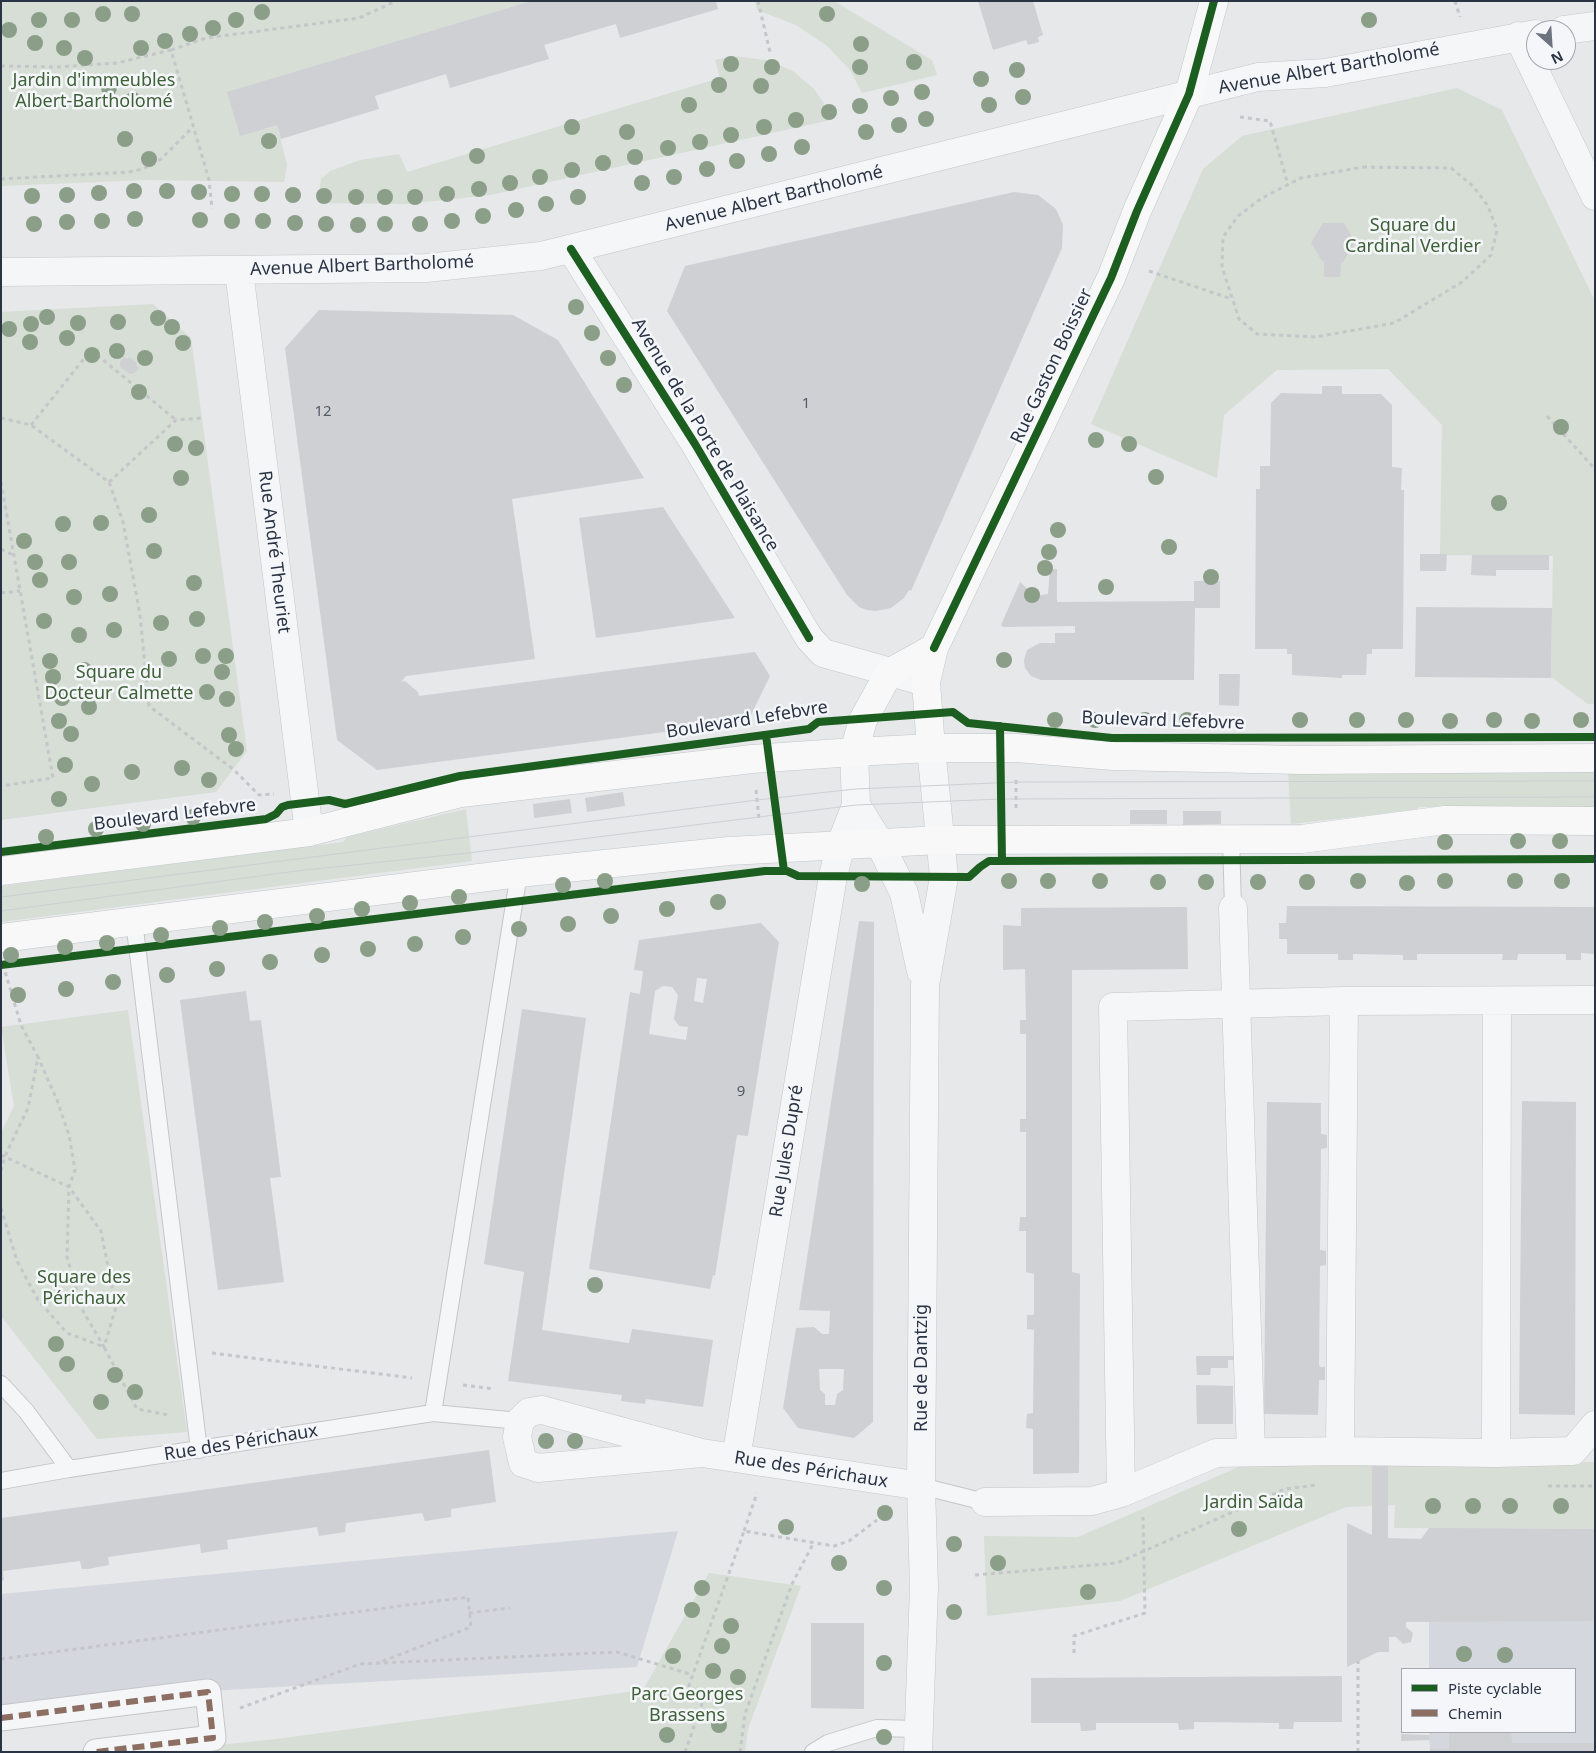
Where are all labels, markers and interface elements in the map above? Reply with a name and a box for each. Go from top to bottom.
north arrow [1526,20,1576,70]
street label: Avenue Albert Bartholomé [1217,39,1441,99]
text: N [1548,47,1567,69]
park label: Jardin d'immeubles Albert-Bartholomé [13,70,175,112]
street label: Avenue Albert Bartholomé [663,161,885,237]
park label: Square du Cardinal Verdier [1345,215,1481,258]
street label: Avenue Albert Bartholomé [250,251,474,281]
street label: Rue Gaston Boissier [1007,285,1097,447]
street label: Avenue de la Porte de Plaisance [627,314,783,556]
house number: 1 [802,395,810,413]
house number: 12 [314,403,332,421]
street label: Rue André Theuriet [253,469,295,635]
park label: Square du Docteur Calmette [45,662,193,704]
street label: Boulevard Lefebvre [665,697,829,743]
street label: Boulevard Lefebvre [1081,707,1245,735]
street label: Boulevard Lefebvre [93,794,257,836]
house number: 9 [737,1083,745,1101]
street label: Rue Jules Dupré [766,1083,808,1219]
park label: Square des Périchaux [37,1267,131,1310]
street label: Rue de Dantzig [911,1304,933,1432]
street label: Rue des Périchaux [163,1420,319,1466]
street label: Rue des Périchaux [733,1447,889,1493]
park label: Jardin Saïda [1204,1492,1304,1514]
legend [1401,1668,1576,1733]
text: Piste cyclable [1448,1678,1542,1698]
park label: Parc Georges Brassens [631,1684,743,1726]
text: Chemin [1448,1703,1502,1723]

